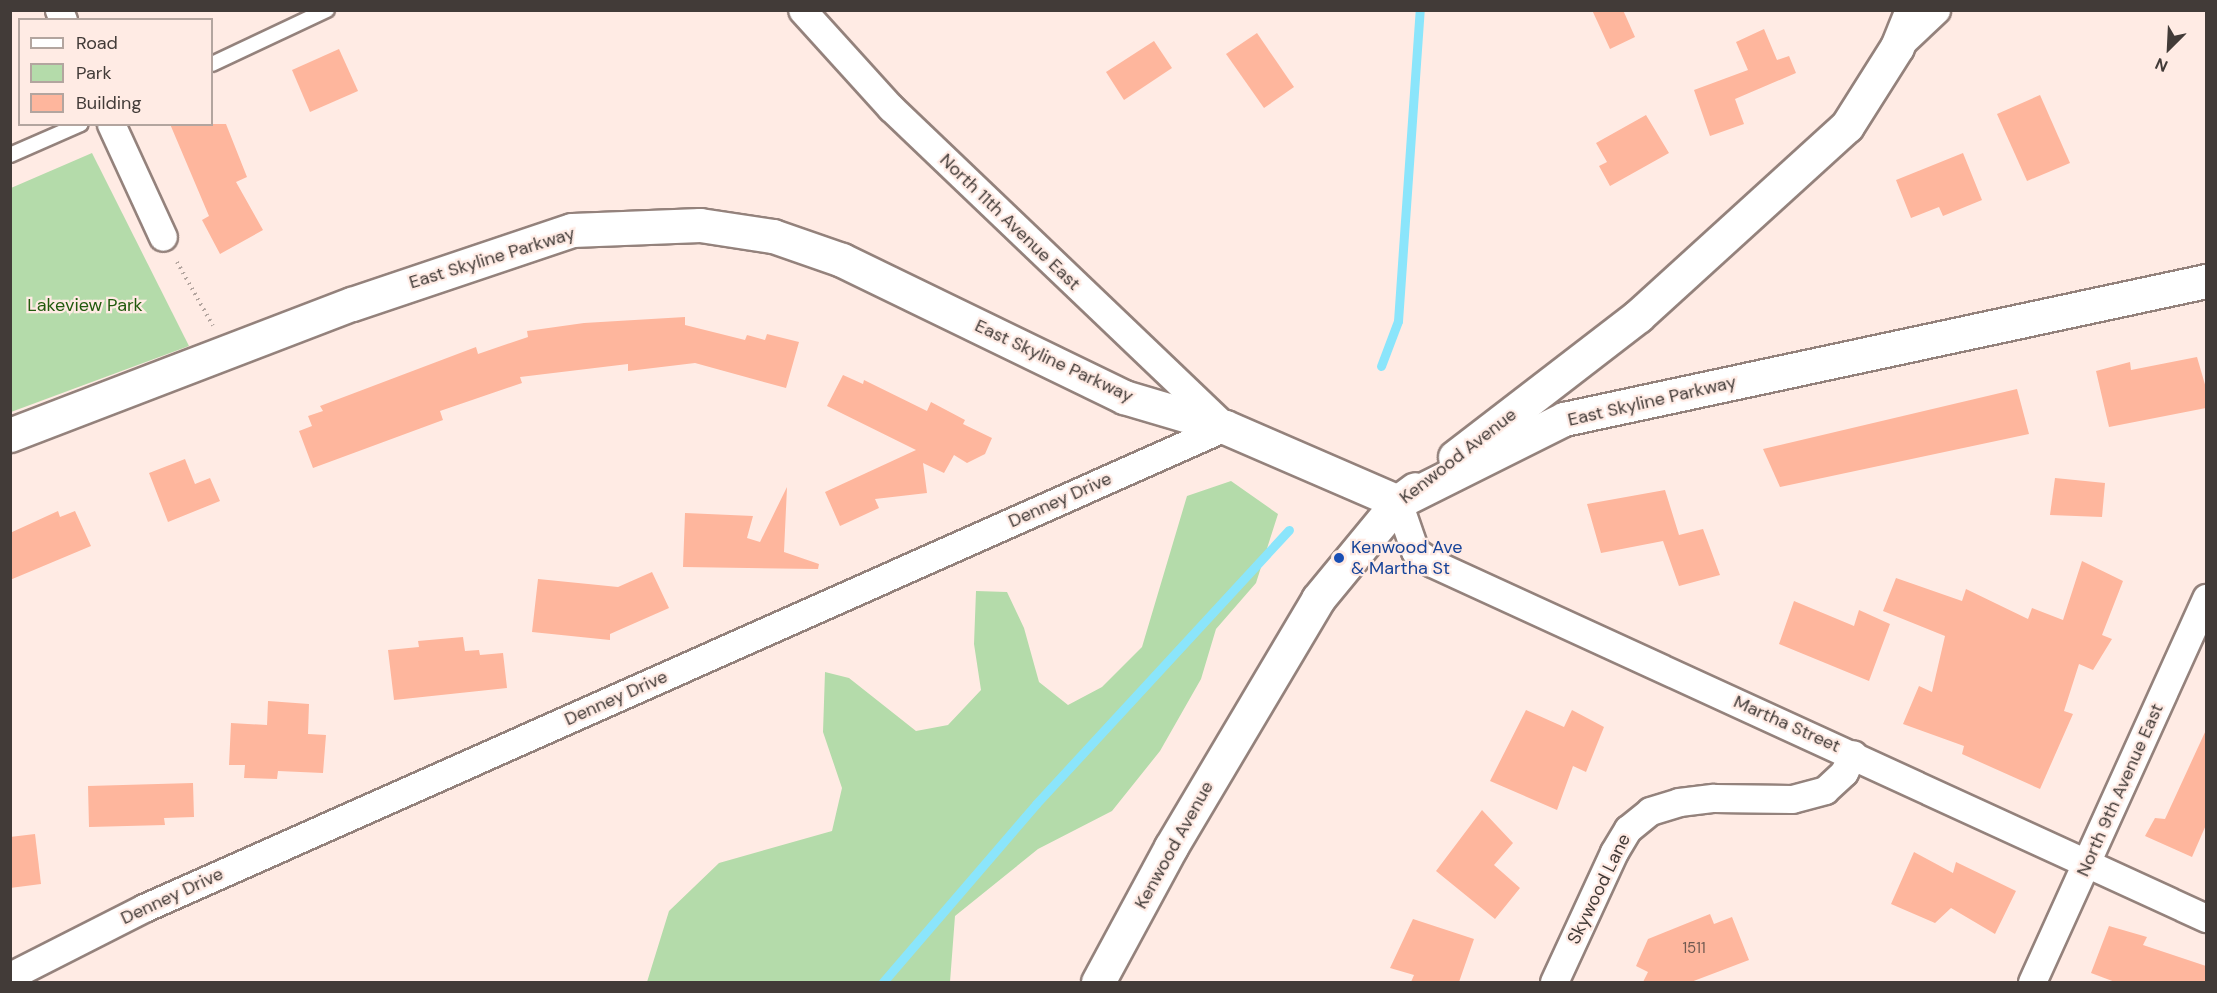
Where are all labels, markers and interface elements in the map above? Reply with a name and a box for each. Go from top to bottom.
legend [18,18,213,126]
north arrow [2139,18,2199,78]
text: Road [76,31,118,55]
text: N [2152,53,2171,77]
text: Park [76,61,112,85]
text: Building [76,91,141,115]
street label: North 11th Avenue East [935,149,1085,295]
street label: East Skyline Parkway [407,223,577,293]
park label: Lakeview Park [27,294,143,316]
street label: East Skyline Parkway [971,315,1137,407]
street label: East Skyline Parkway [1566,371,1738,431]
street label: Kenwood Avenue [1395,404,1521,508]
street label: Denney Drive [1005,468,1115,532]
place label: Kenwood Ave & Martha St [1351,537,1463,580]
marker: Kenwood Ave & Martha St [1332,551,1346,565]
street label: Denney Drive [561,666,671,730]
street label: Martha Street [1730,691,1844,757]
street label: North 9th Avenue East [2072,700,2168,880]
street label: Kenwood Avenue [1130,777,1218,913]
street label: Skywood Lane [1563,830,1635,948]
street label: Denney Drive [117,863,227,929]
house number: 1511 [1682,940,1706,958]

